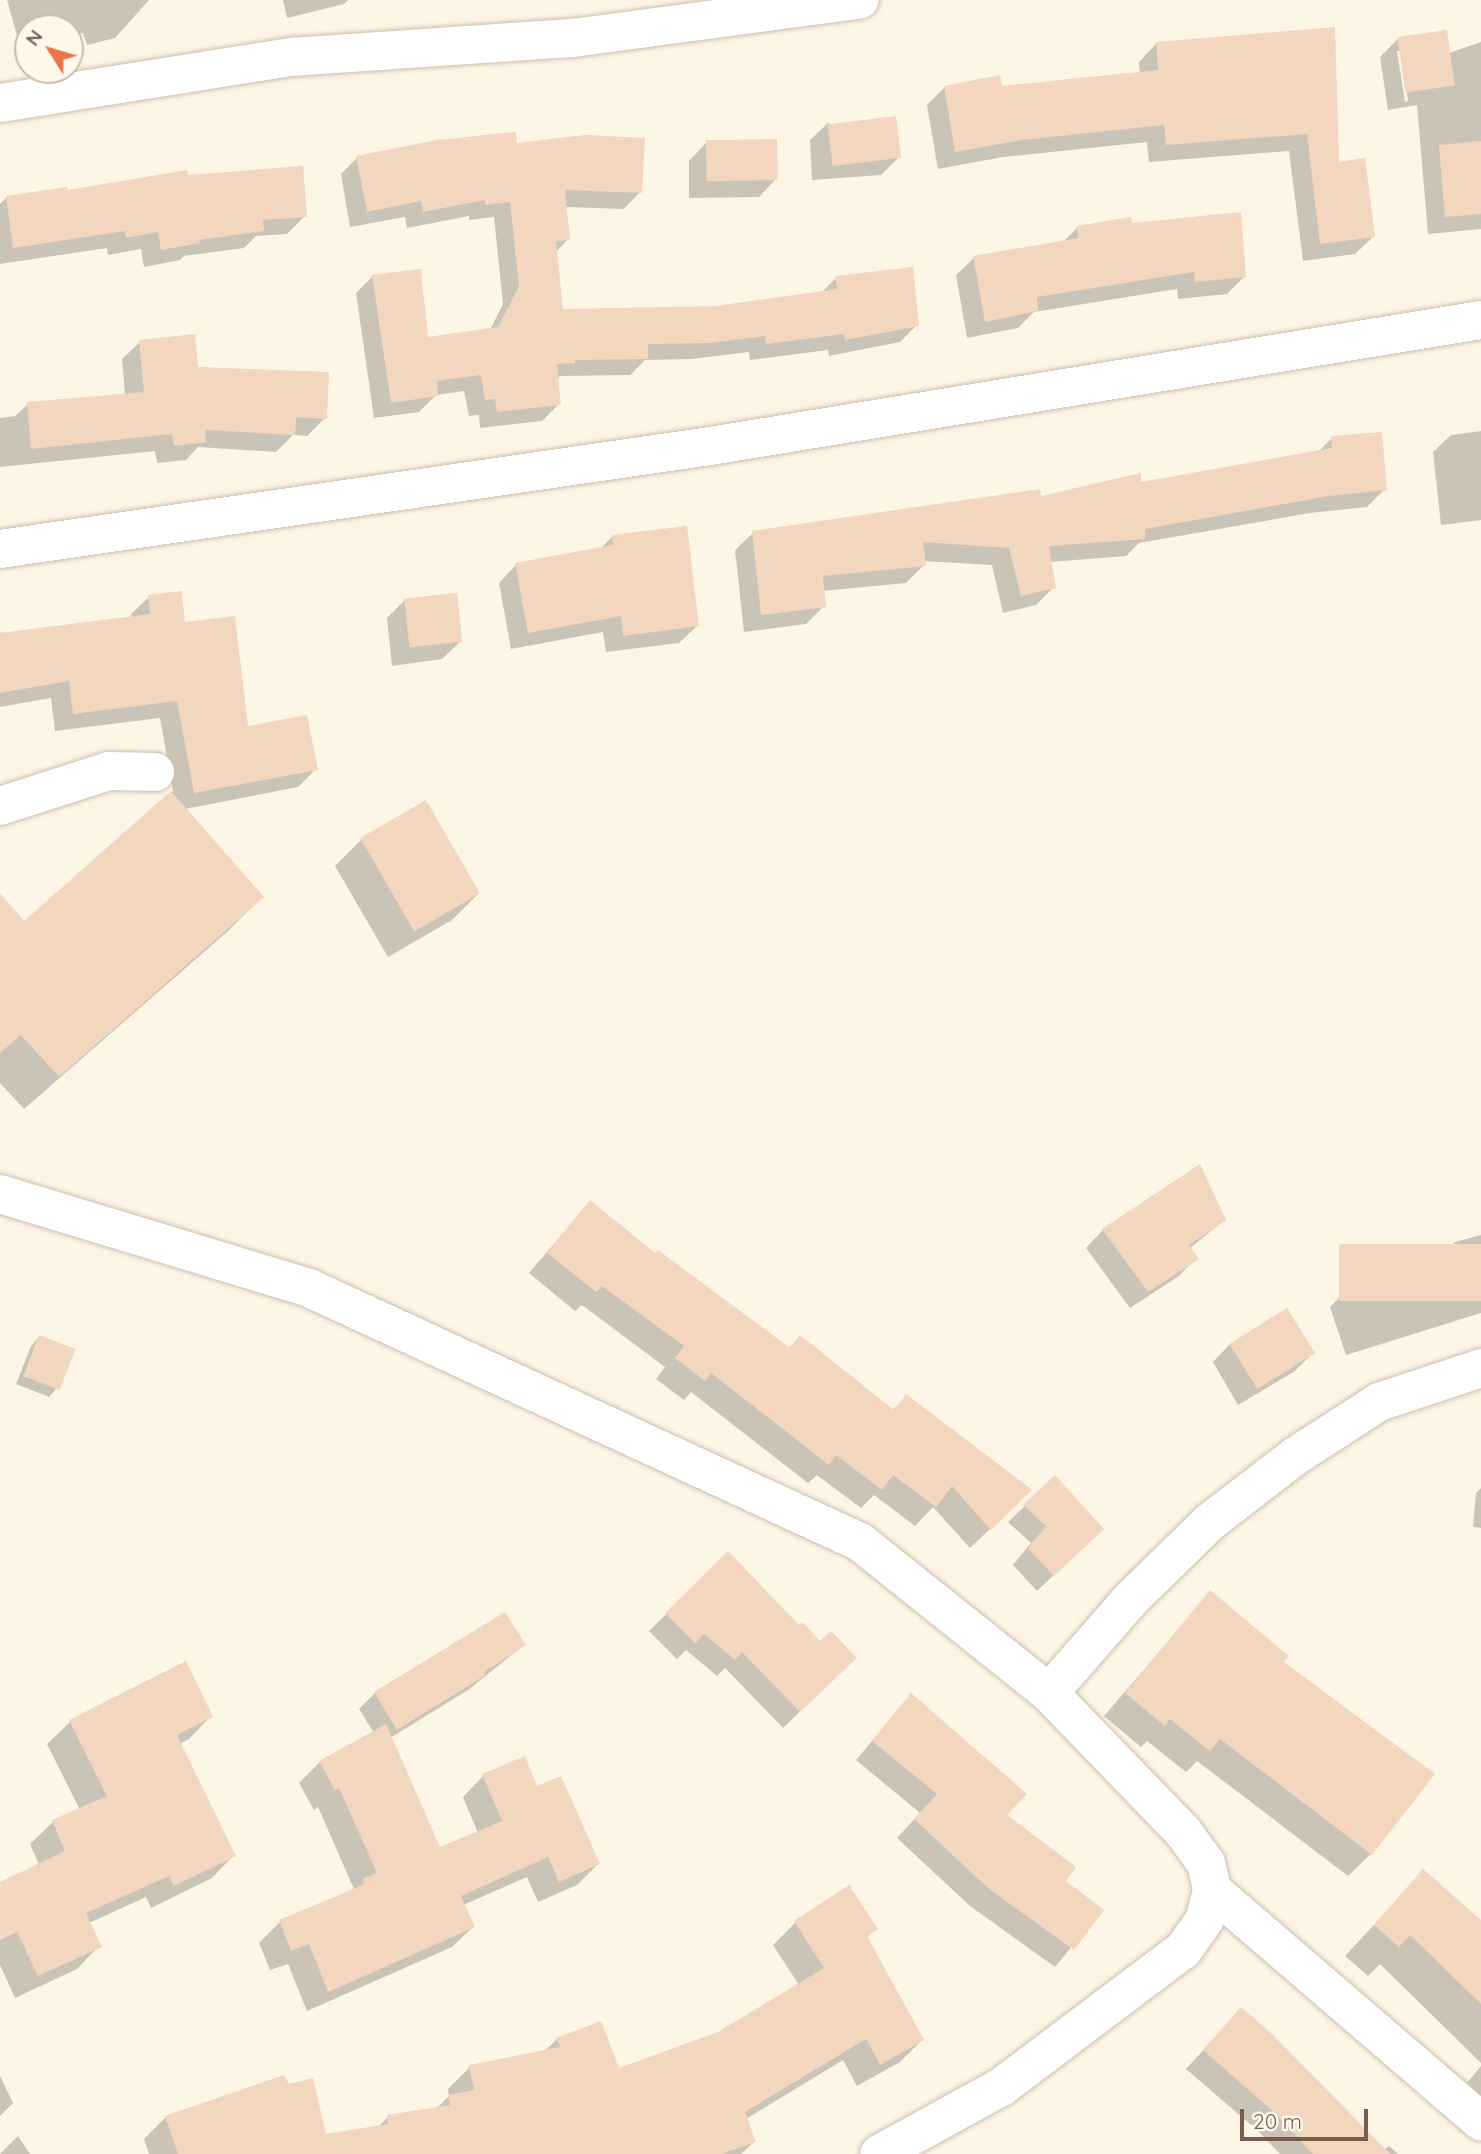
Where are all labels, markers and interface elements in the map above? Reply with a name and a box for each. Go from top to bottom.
north arrow [14,14,84,84]
text: N [20,25,48,50]
scale bar [1243,2094,1371,2138]
text: 20 m [1253,2108,1302,2134]

